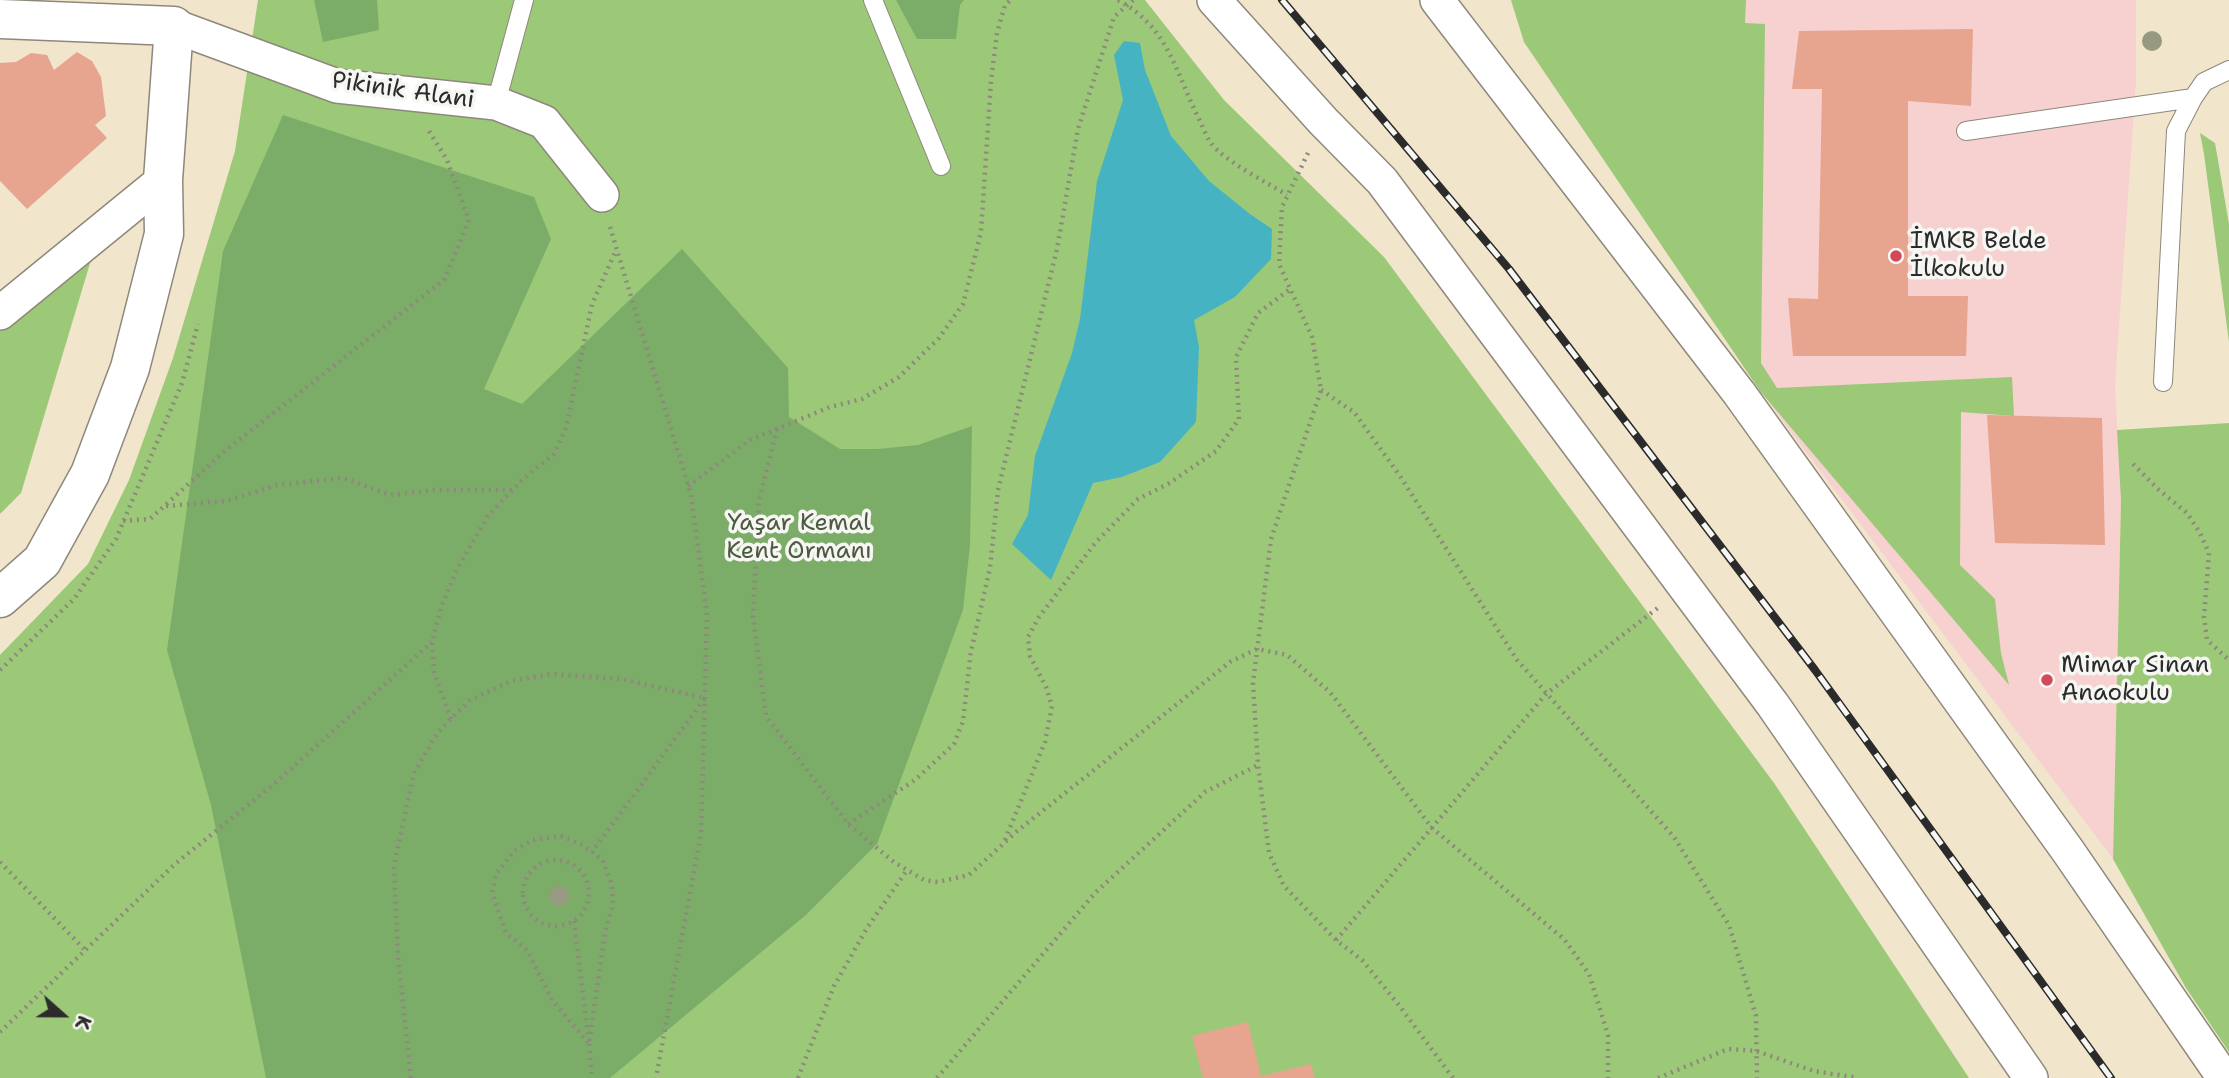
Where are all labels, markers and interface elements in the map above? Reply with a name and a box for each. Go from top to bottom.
street label: Pikinik Alani [330,67,476,115]
place label: İMKB Belde İlkokulu [1910,228,2047,284]
marker: İMKB Belde İlkokulu [1888,248,1904,264]
park label: Yaşar Kemal Kent Ormanı [726,510,872,566]
place label: Mimar Sinan Anaokulu [2061,652,2209,708]
marker: Mimar Sinan Anaokulu [2039,672,2055,688]
north arrow [28,980,98,1050]
text: K [69,1012,97,1033]

